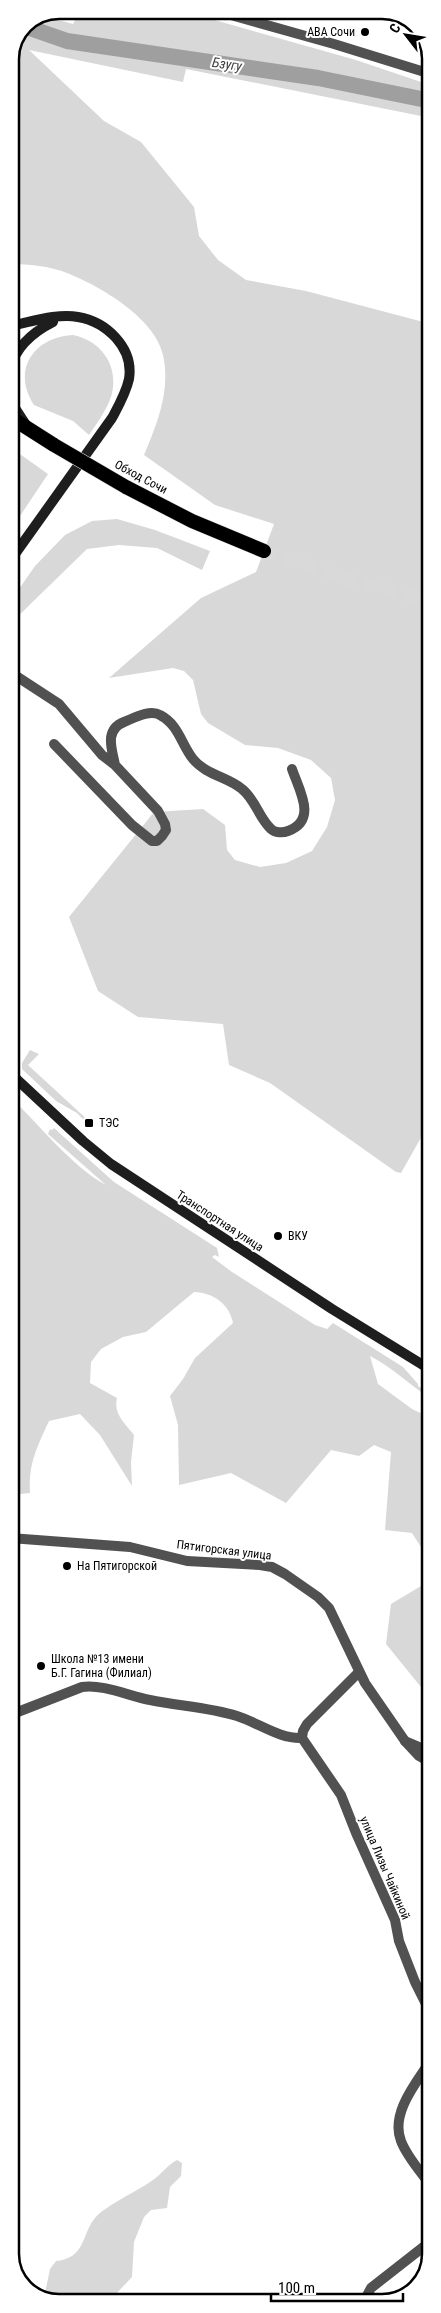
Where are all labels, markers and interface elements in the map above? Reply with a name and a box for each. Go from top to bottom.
north arrow [381,10,431,60]
text: С [386,21,404,36]
place label: АВА Сочи [307,25,355,39]
marker: АВА Сочи [359,26,371,38]
water label: Бзугу [211,54,243,74]
street label: Обход Сочи [112,457,170,497]
place label: ТЭС [99,1116,119,1130]
marker: ТЭС [83,1117,95,1129]
street label: Транспортная улица [174,1188,266,1255]
place label: ВКУ [288,1229,308,1243]
marker: ВКУ [272,1230,284,1242]
street label: Пятигорская улица [176,1537,272,1563]
place label: На Пятигорской [77,1559,157,1573]
marker: На Пятигорской [61,1560,73,1572]
place label: Школа №13 имени Б.Г. Гагина (Филиал) [51,1652,152,1680]
marker: Школа №13 имени Б.Г. Гагина (Филиал) [35,1660,47,1672]
street label: улица Лизы Чайкиной [357,1814,413,1922]
scale bar [271,2270,404,2302]
text: 100 m [278,2279,315,2297]

